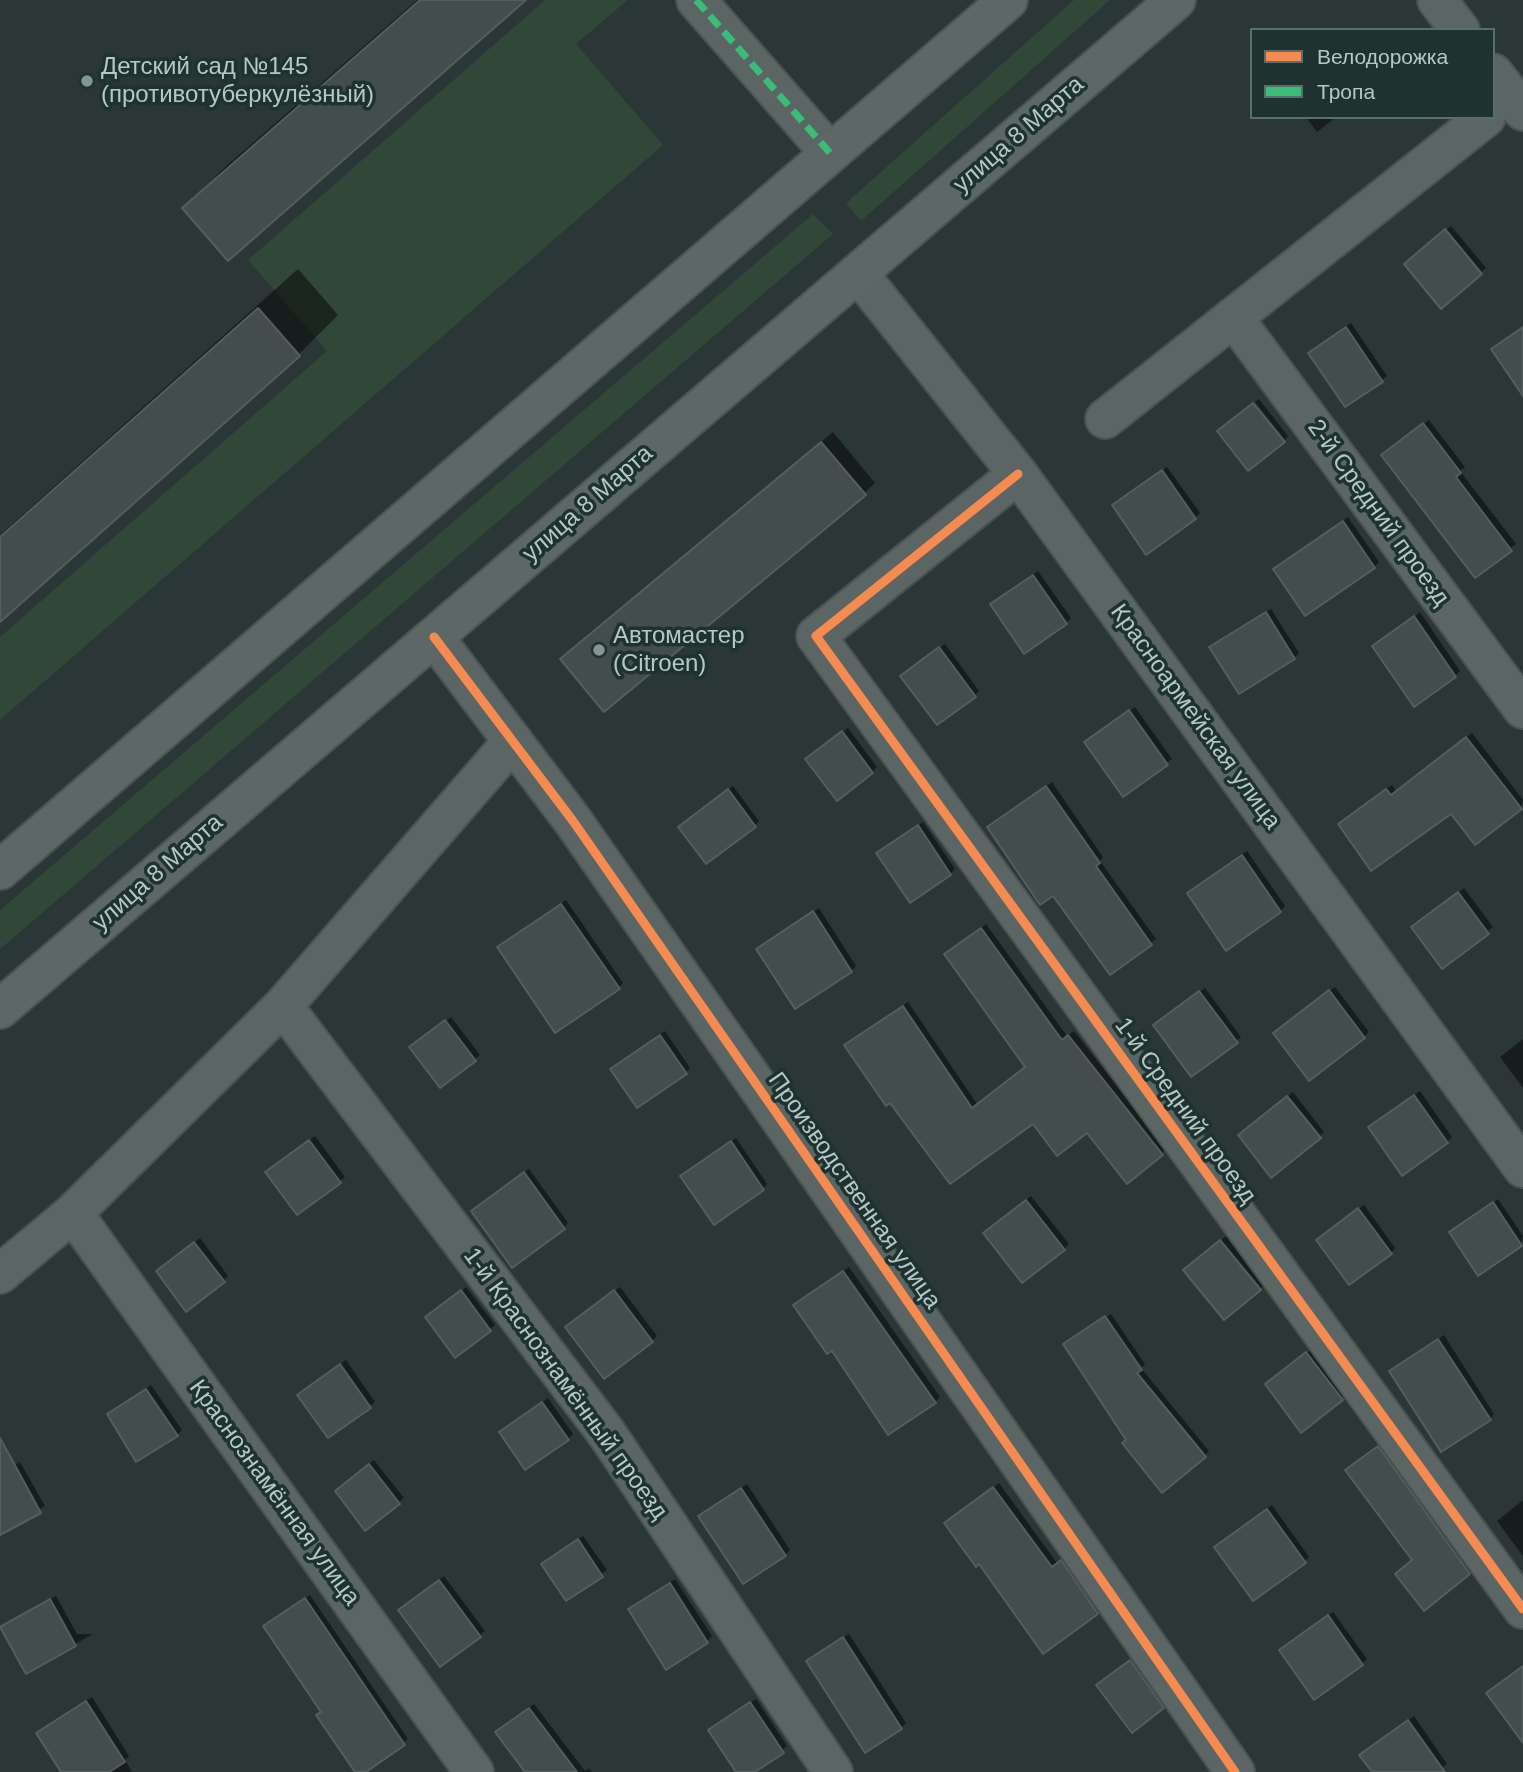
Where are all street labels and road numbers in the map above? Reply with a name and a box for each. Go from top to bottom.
street label: улица 8 Марта [948,71,1090,199]
street label: 2-й Средний проезд [1301,414,1455,612]
street label: улица 8 Марта [517,440,659,568]
street label: Красноармейская улица [1104,599,1286,835]
street label: улица 8 Марта [87,809,229,937]
street label: 1-й Средний проезд [1108,1012,1262,1210]
street label: Производственная улица [761,1067,947,1315]
street label: 1-й Краснознамённый проезд [457,1243,673,1525]
street label: Краснознамённая улица [182,1375,366,1611]

